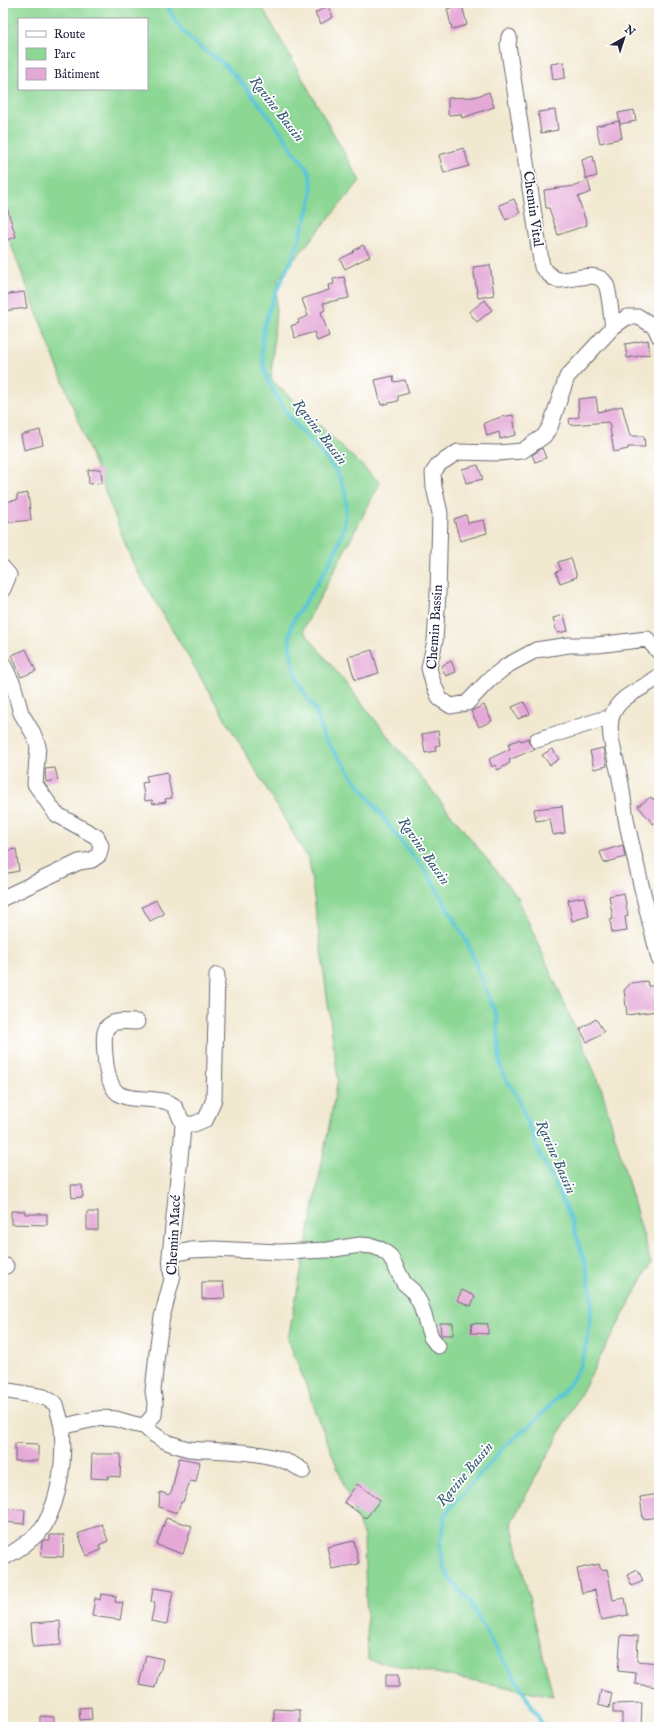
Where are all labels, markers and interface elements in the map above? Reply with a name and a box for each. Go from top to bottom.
legend [18,18,148,90]
north arrow [604,18,644,58]
text: N [621,22,638,40]
text: Route [54,27,86,42]
text: Parc [54,47,76,62]
text: Bâtiment [54,67,100,82]
water label: Ravine Bassin [245,72,309,146]
street label: Chemin Vital [519,170,547,248]
water label: Ravine Bassin [288,395,352,469]
street label: Chemin Bassin [423,583,447,670]
water label: Ravine Bassin [394,813,454,889]
water label: Ravine Bassin [531,1117,581,1197]
street label: Chemin Macé [163,1194,185,1276]
water label: Ravine Bassin [432,1438,498,1510]

